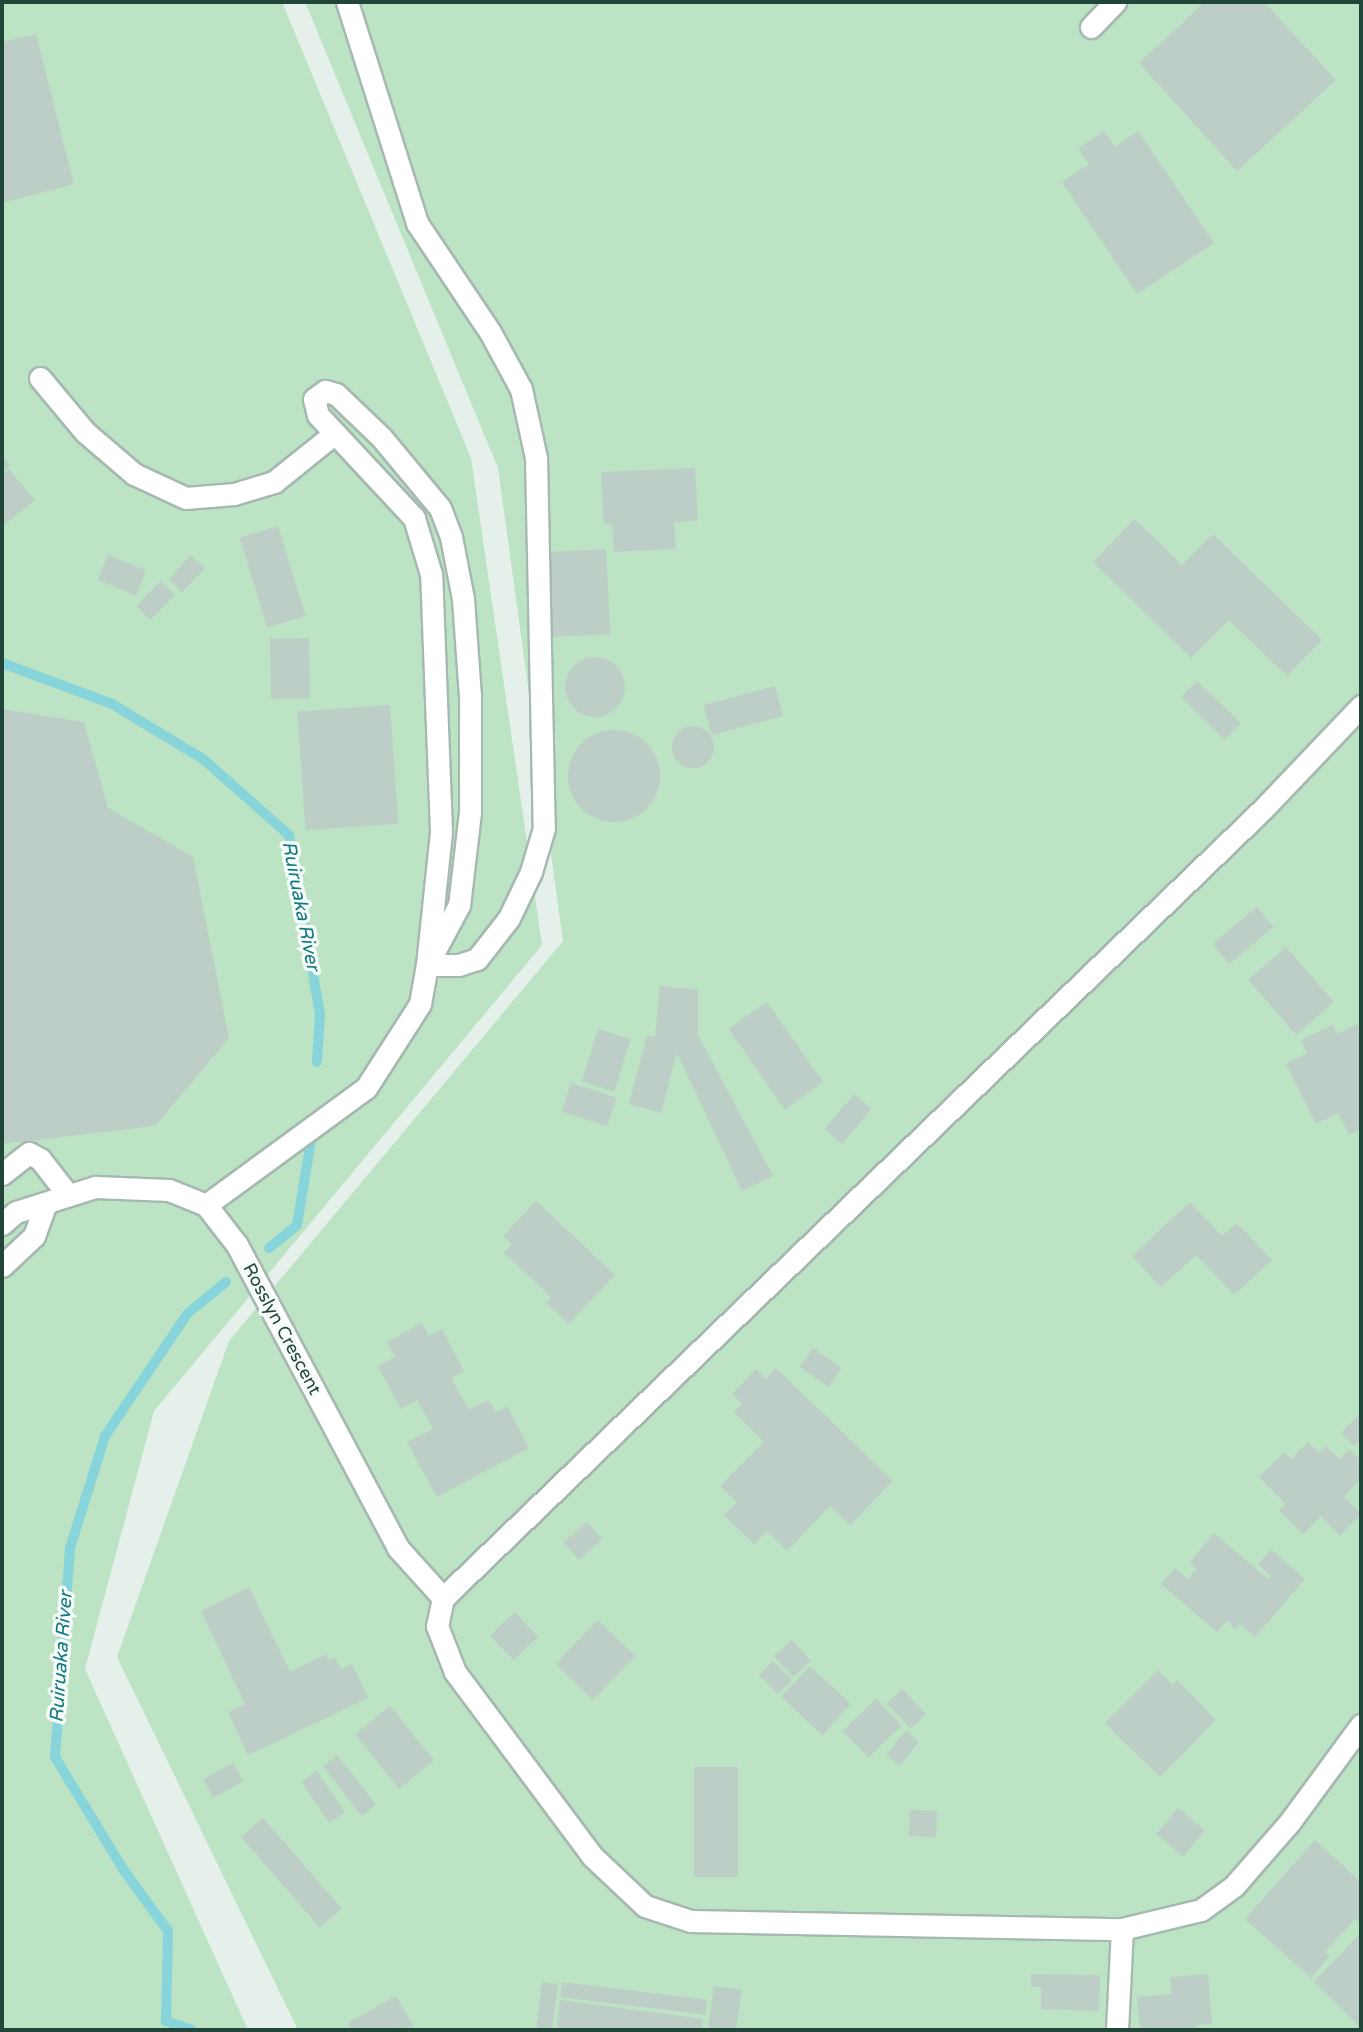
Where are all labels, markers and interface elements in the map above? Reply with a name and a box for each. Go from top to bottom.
water label: Ruiruaka River [276,839,324,973]
street label: Rosslyn Crescent [238,1259,326,1399]
water label: Ruiruaka River [46,1591,78,1723]

